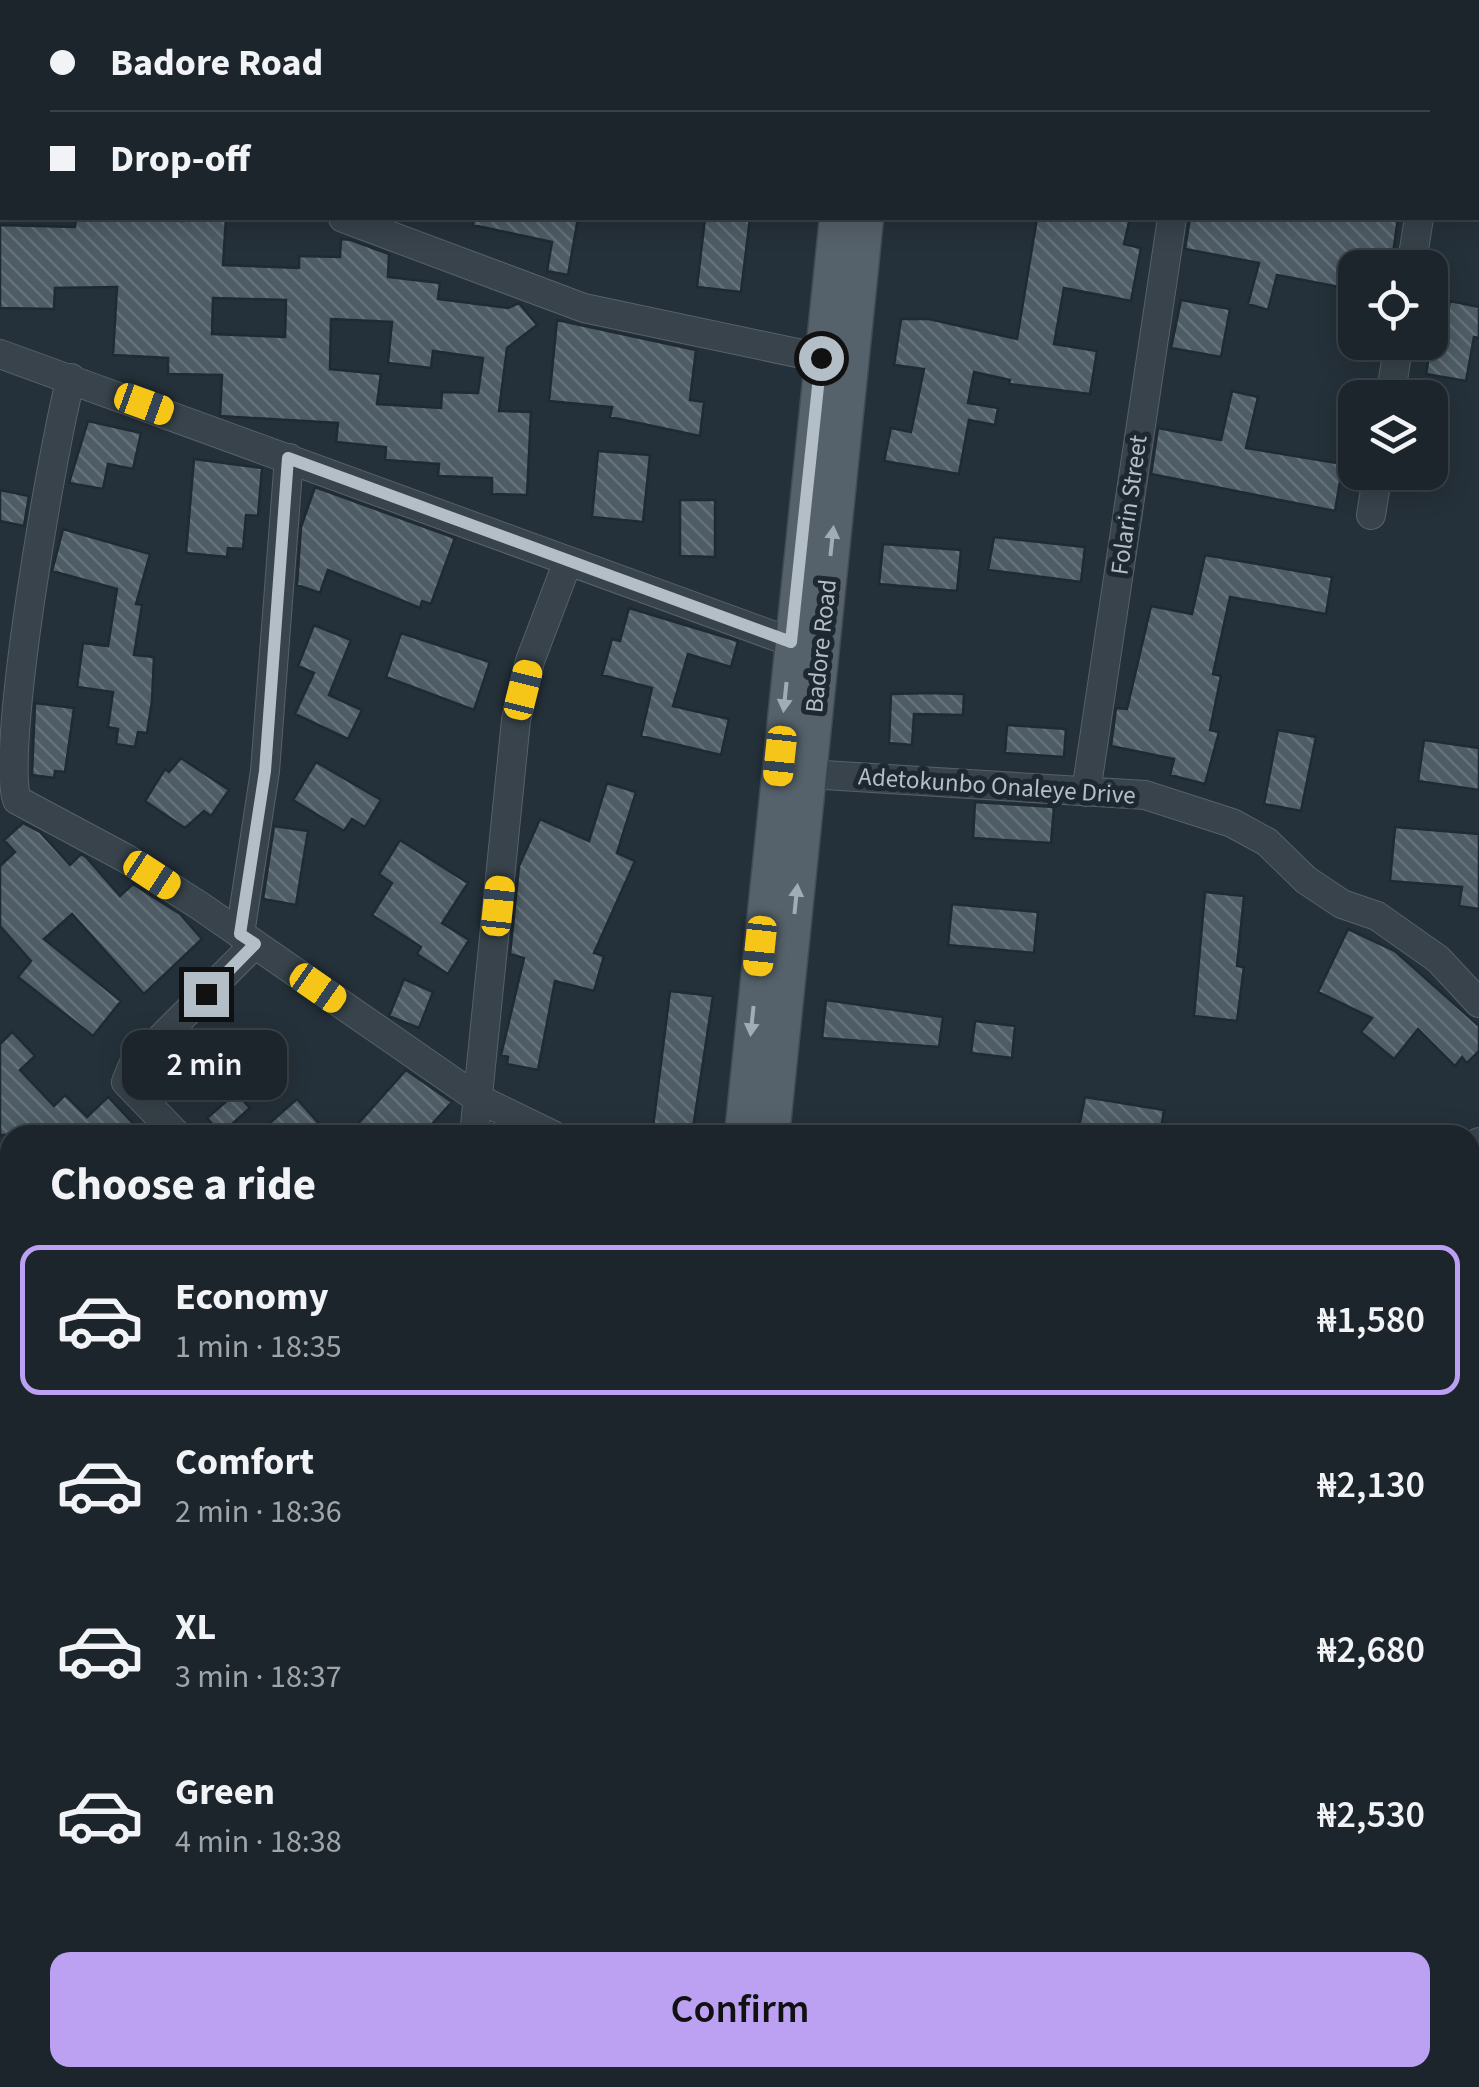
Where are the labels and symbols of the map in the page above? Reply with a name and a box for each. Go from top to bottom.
route start [799,336,844,381]
car [111,380,177,428]
street label: Folarin Street [1101,432,1157,577]
one-way arrow [825,524,841,556]
street label: Badore Road [796,577,846,715]
car [501,657,545,723]
one-way arrow [777,682,793,714]
car [762,725,798,787]
street label: Adetokunbo Onaleye Drive [857,758,1137,814]
car [119,846,185,904]
car [480,875,516,937]
one-way arrow [788,882,804,914]
car [742,915,778,977]
car [285,959,351,1017]
route end [184,972,229,1017]
one-way arrow [744,1005,760,1037]
callout: 2 min [124,1029,288,1099]

